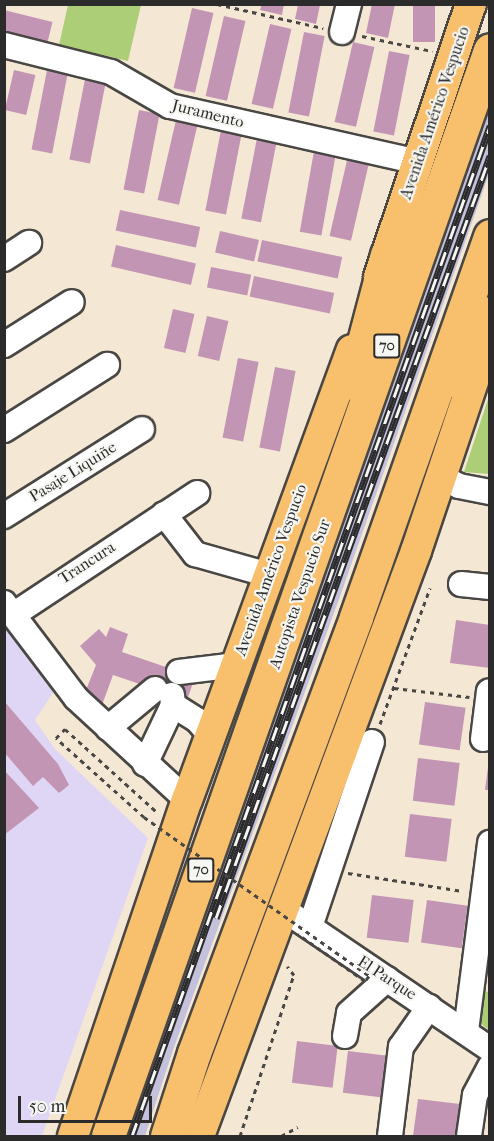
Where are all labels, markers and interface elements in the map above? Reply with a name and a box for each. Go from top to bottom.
street label: Avenida Américo Vespucio [396,24,474,202]
street label: Juramento [170,96,246,132]
road number: 70 [372,334,402,358]
street label: Pasaje Liquiñe [26,438,120,506]
street label: Avenida Américo Vespucio [231,482,311,658]
street label: Autopista Vespucio Sur [265,517,335,671]
street label: Trancura [55,538,119,588]
road number: 70 [186,858,216,882]
street label: El Parque [354,952,420,1004]
scale bar [21,1084,154,1122]
text: 50 m [29,1096,65,1117]

